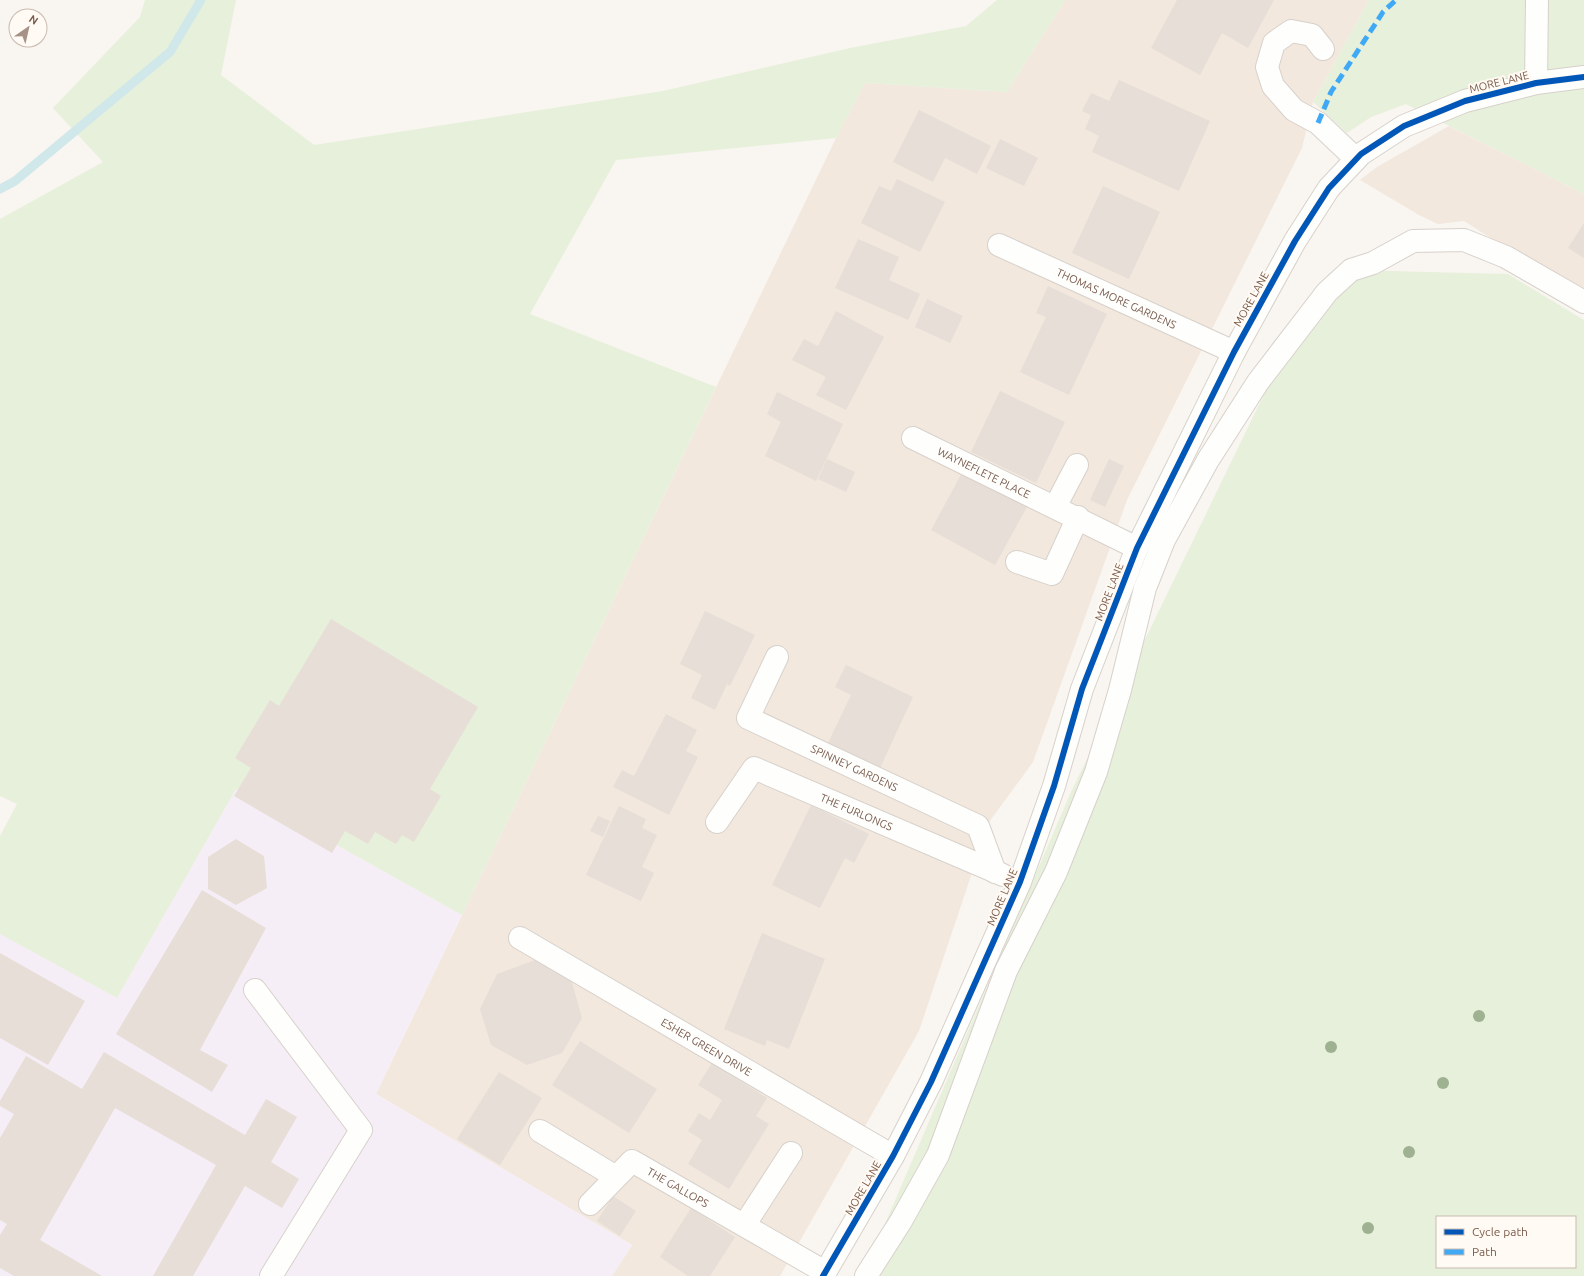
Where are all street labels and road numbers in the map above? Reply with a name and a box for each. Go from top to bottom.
street label: MORE LANE [1468,69,1530,95]
street label: THOMAS MORE GARDENS [1055,266,1178,331]
street label: MORE LANE [1231,270,1271,328]
street label: WAYNEFLETE PLACE [936,445,1032,501]
street label: MORE LANE [1093,561,1125,623]
street label: SPINNEY GARDENS [809,742,900,794]
street label: THE FURLONGS [819,791,895,833]
street label: MORE LANE [985,867,1019,927]
street label: ESHER GREEN DRIVE [659,1016,754,1078]
street label: MORE LANE [843,1159,883,1217]
street label: THE GALLOPS [645,1165,711,1210]

